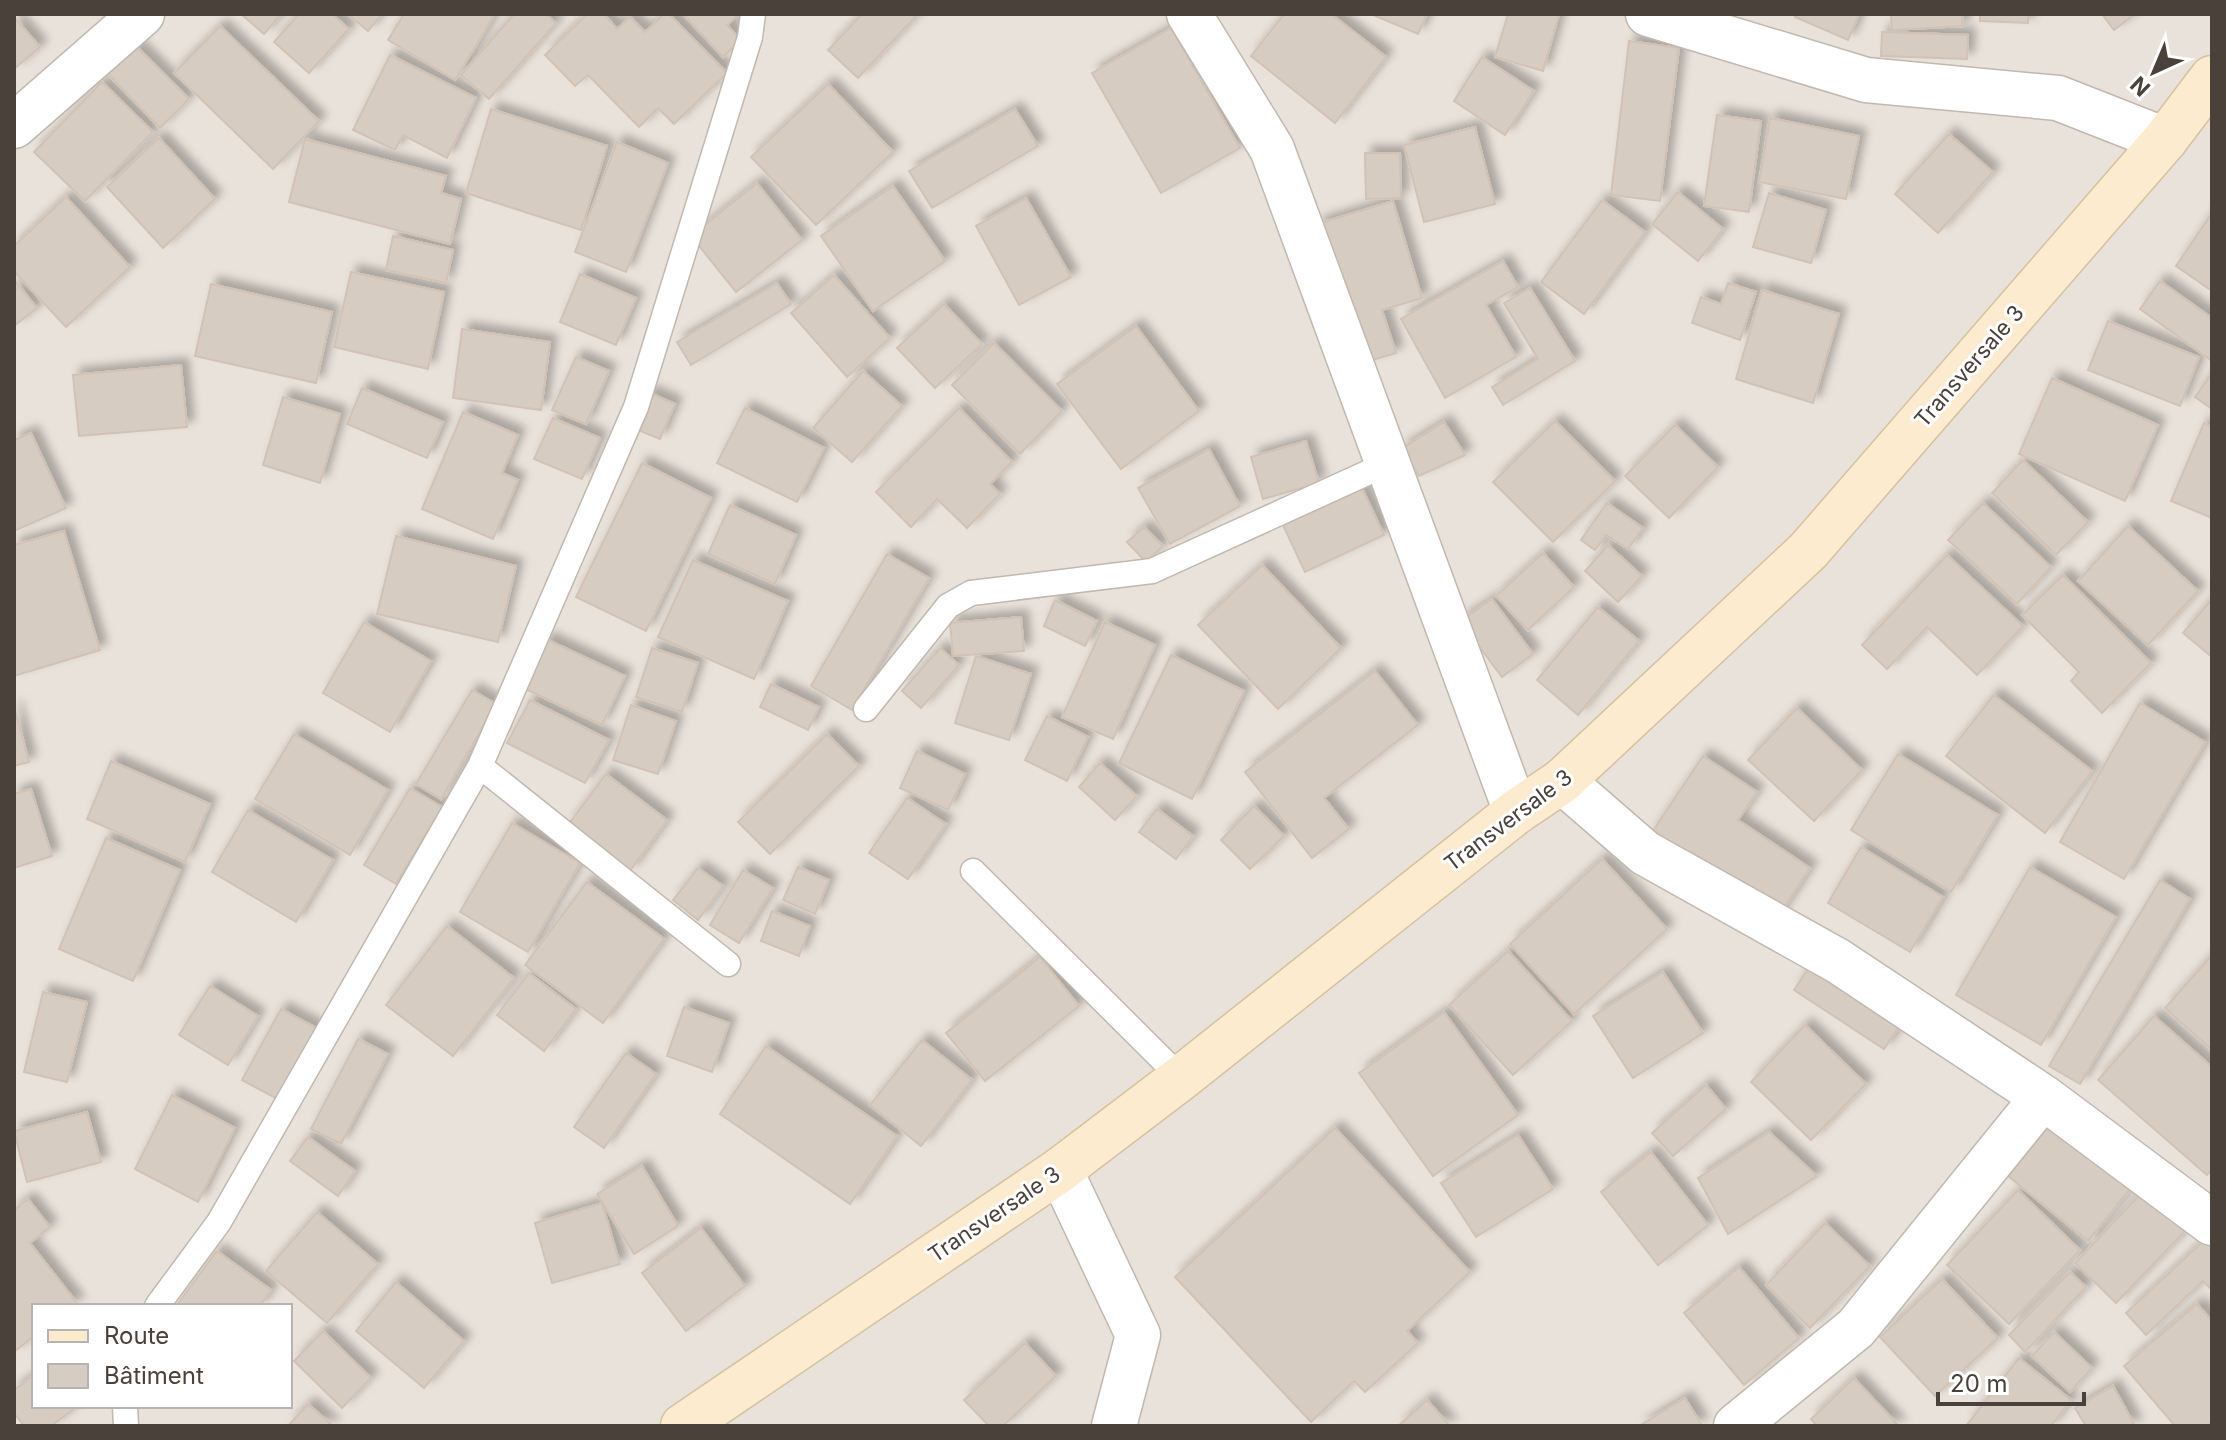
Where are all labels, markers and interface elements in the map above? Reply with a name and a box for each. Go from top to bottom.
north arrow [2114,32,2194,112]
text: N [2125,71,2155,102]
street label: Transversale 3 [1909,300,2029,432]
street label: Transversale 3 [1439,764,1577,876]
street label: Transversale 3 [923,1160,1065,1268]
legend [32,1304,292,1408]
text: Route [104,1321,169,1350]
scale bar [1938,1356,2084,1406]
text: Bâtiment [104,1361,204,1390]
text: 20 m [1950,1369,2008,1398]

